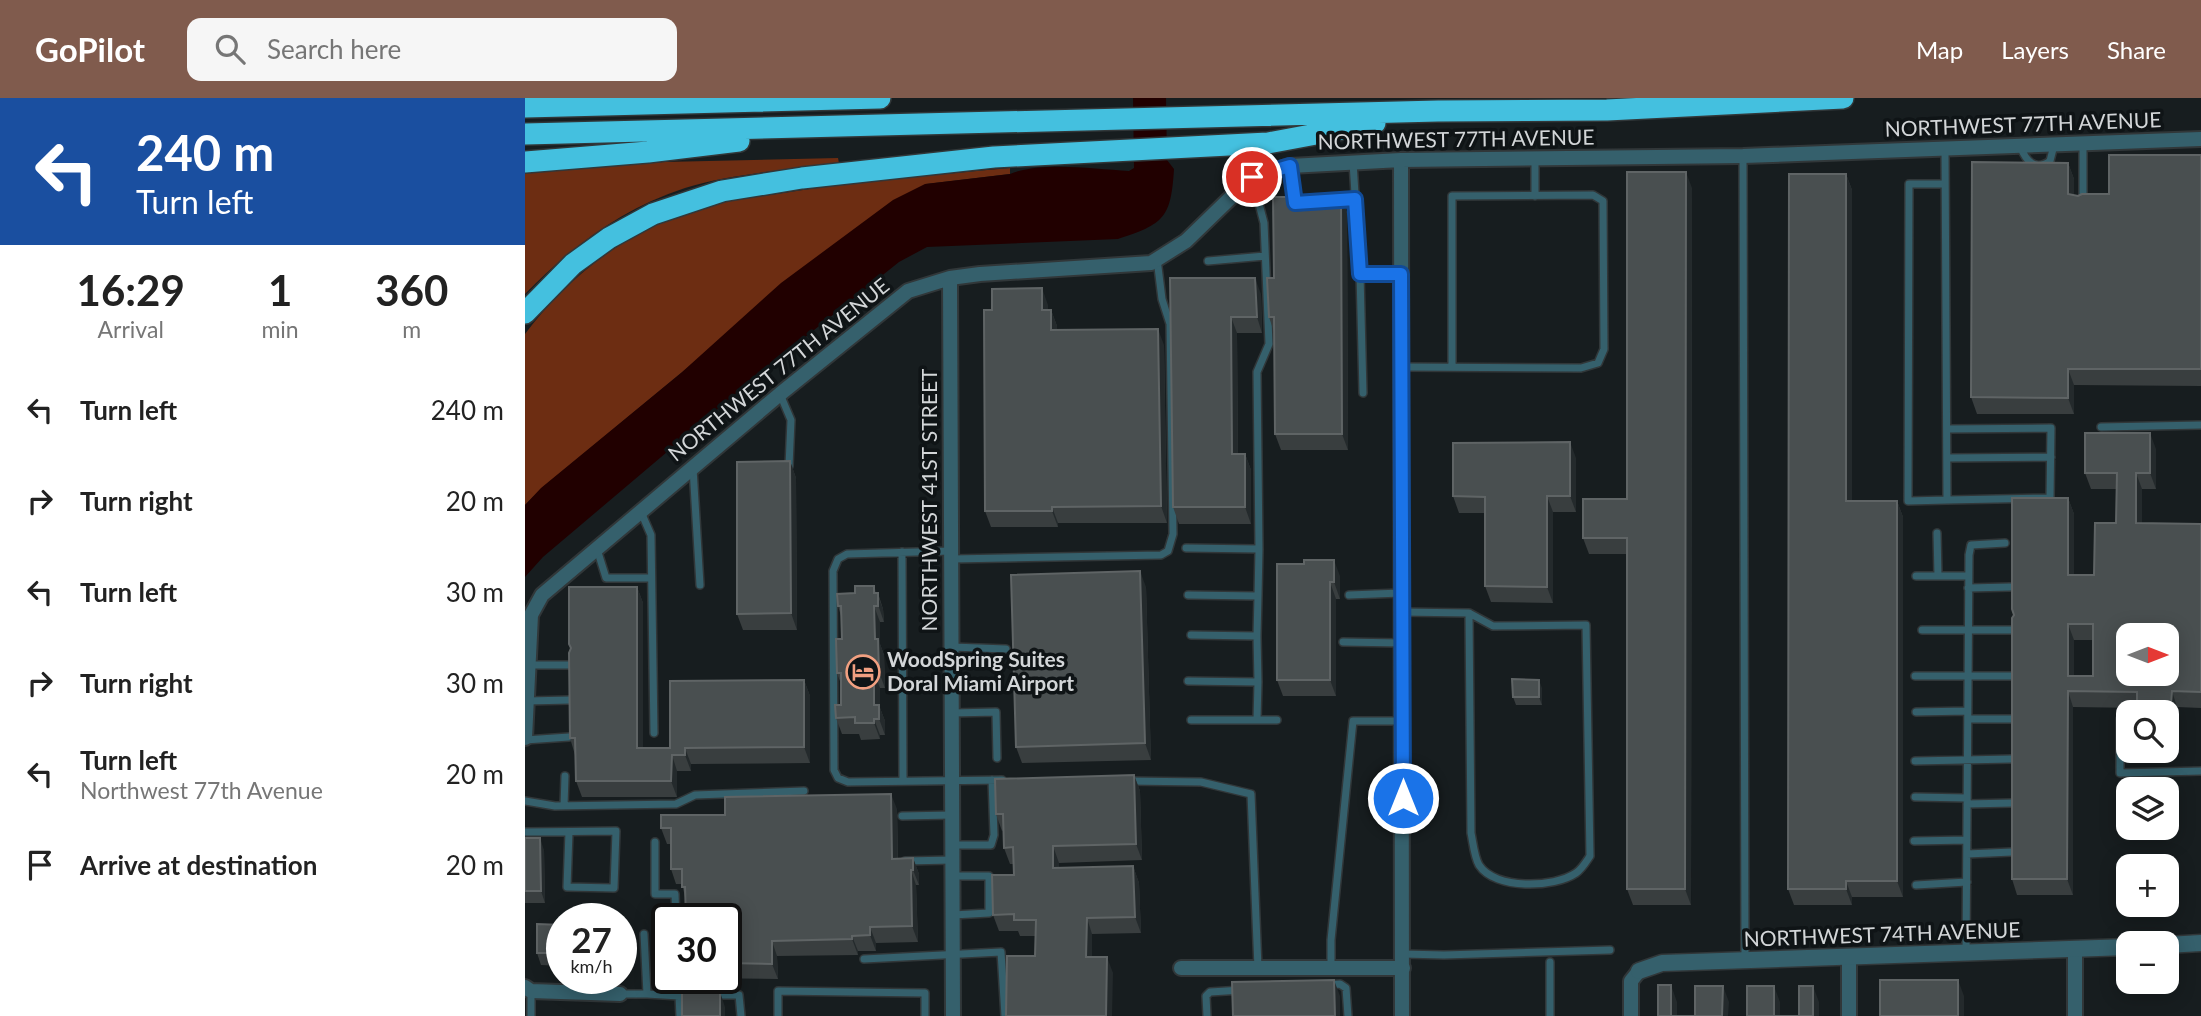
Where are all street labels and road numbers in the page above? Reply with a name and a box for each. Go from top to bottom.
street label: NORTHWEST 77TH AVENUE [1884,106,2162,141]
street label: NORTHWEST 77TH AVENUE [1317,124,1595,153]
street label: NORTHWEST 77TH AVENUE [663,272,894,466]
street label: NORTHWEST 41ST STREET [916,368,941,631]
street label: NORTHWEST 74TH AVENUE [1743,916,2021,951]

